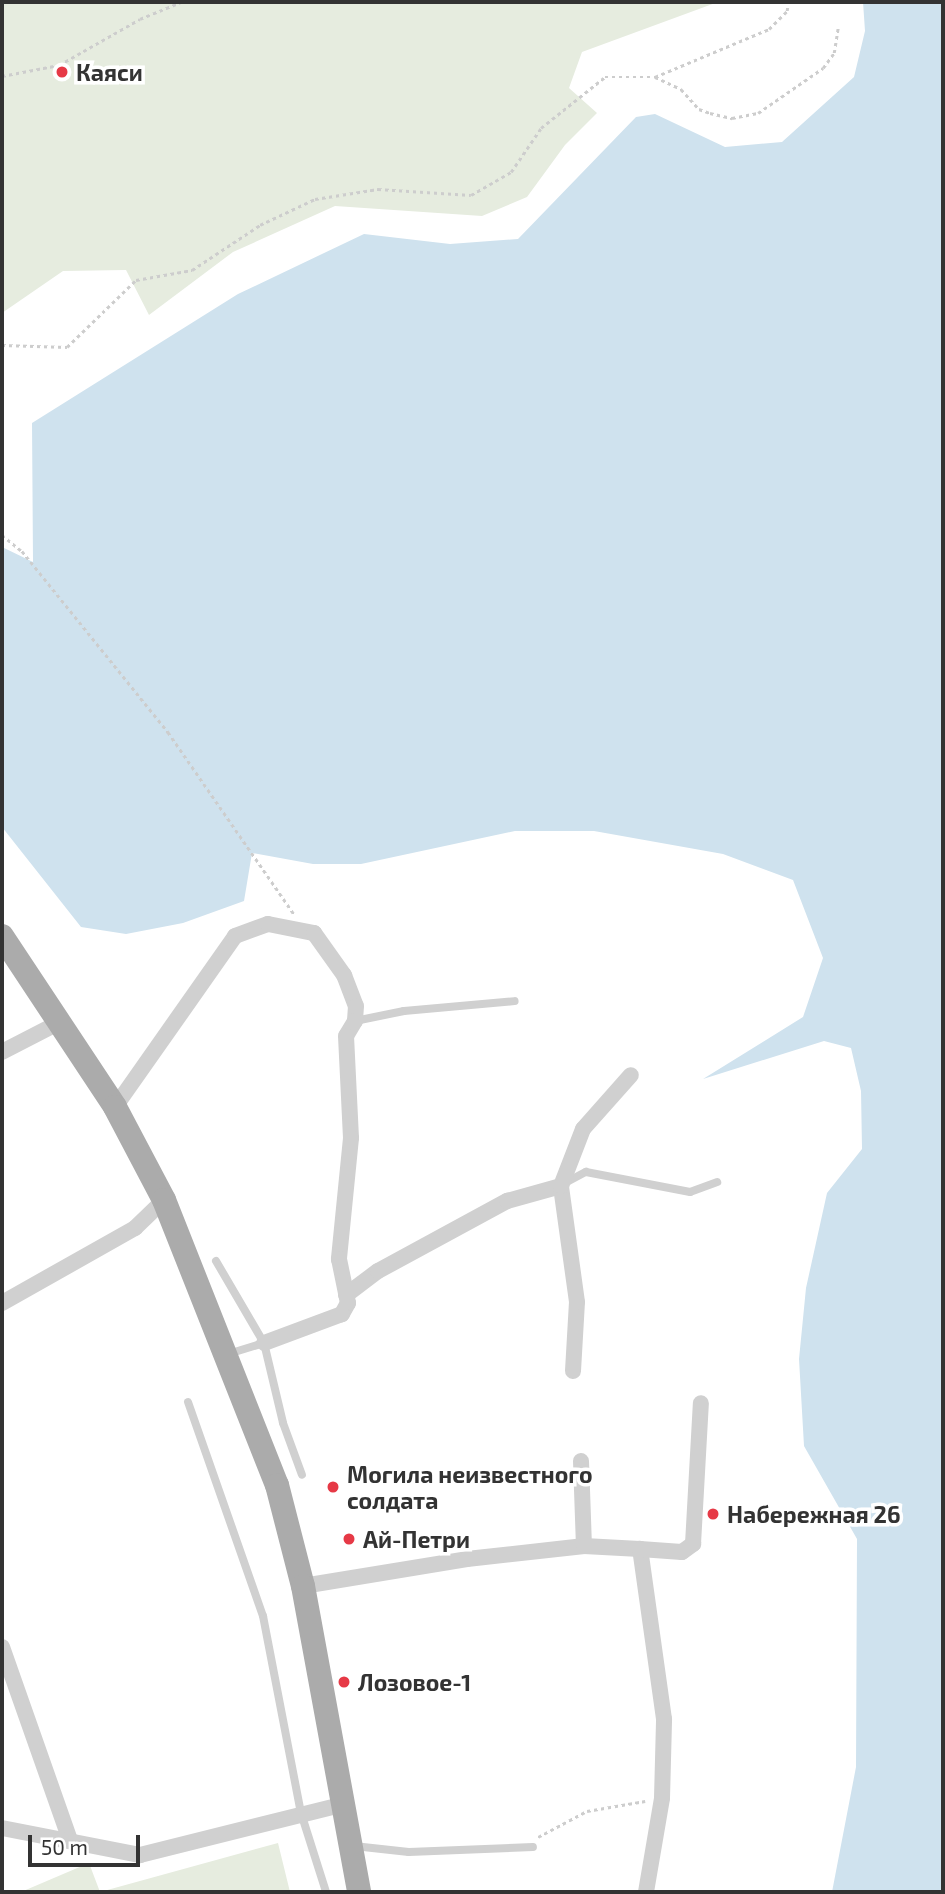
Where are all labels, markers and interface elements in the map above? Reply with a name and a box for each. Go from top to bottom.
place label: Каяси [76,58,143,86]
marker: Каяси [54,64,70,80]
place label: Могила неизвестного солдата [347,1460,593,1514]
marker: Могила неизвестного солдата [325,1479,341,1495]
place label: Набережная 26 [727,1500,901,1528]
marker: Набережная 26 [705,1506,721,1522]
place label: Ай-Петри [363,1525,470,1553]
marker: Ай-Петри [341,1531,357,1547]
place label: Лозовое-1 [358,1668,471,1696]
marker: Лозовое-1 [336,1674,352,1690]
scale bar [32,1820,144,1864]
text: 50 m [41,1834,88,1859]

